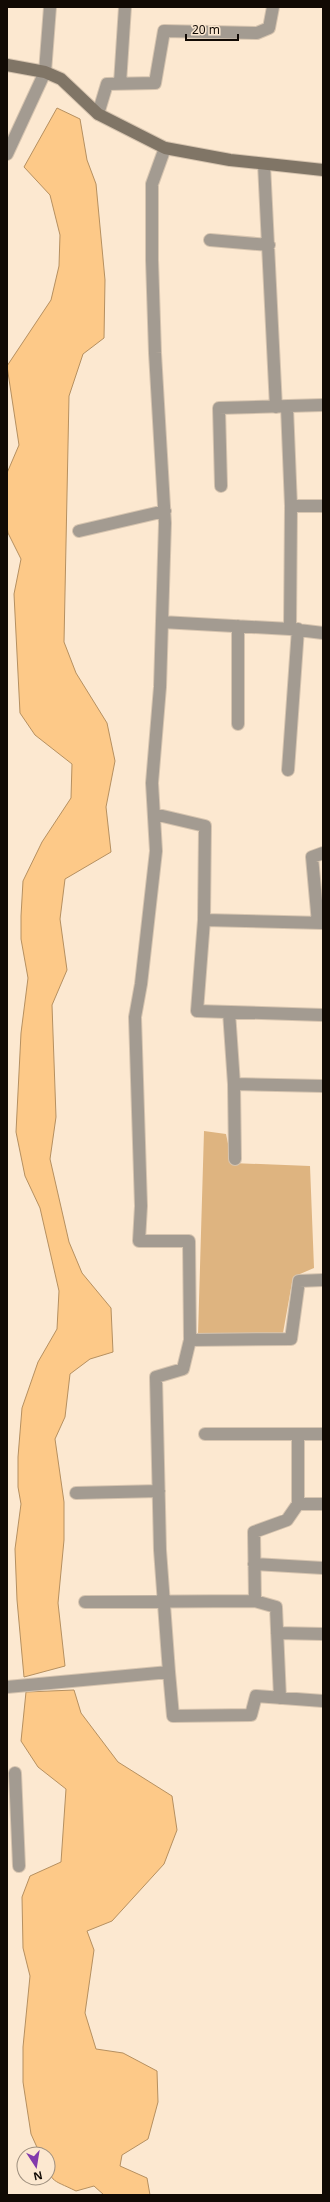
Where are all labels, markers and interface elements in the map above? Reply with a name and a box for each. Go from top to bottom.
scale bar [186,16,238,42]
text: 20 m [192,21,220,38]
north arrow [16,2146,56,2186]
text: N [32,2168,44,2185]

